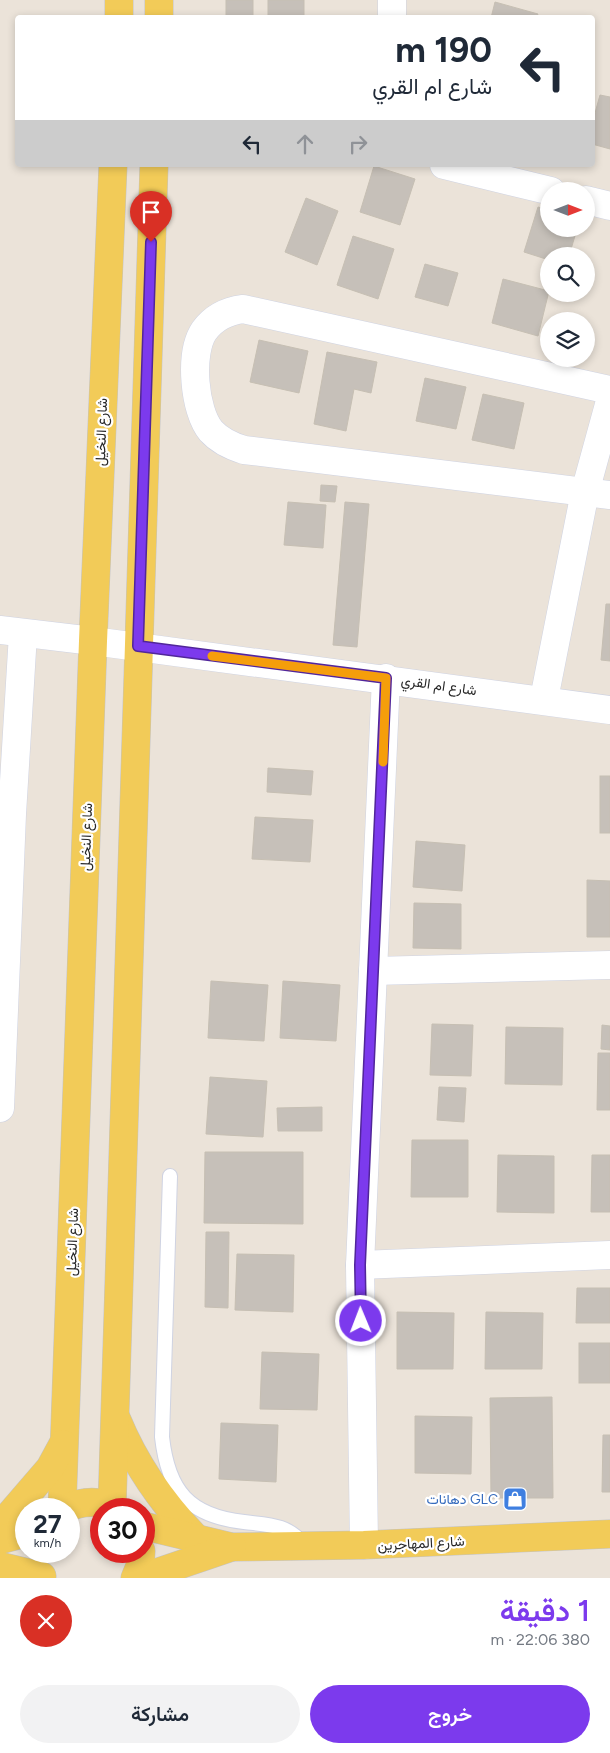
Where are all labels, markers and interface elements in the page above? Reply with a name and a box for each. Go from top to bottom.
text: 190 m [395,29,492,71]
icon: left [510,35,575,100]
text: شارع ام القري [372,73,492,100]
icon: left [238,130,266,158]
icon: ahead [291,130,319,158]
icon: right [344,130,372,158]
north arrow [540,182,595,238]
map controls [540,182,595,367]
pin [130,191,172,242]
icon: arrive [137,198,165,226]
button: search [540,247,595,302]
button: layers [540,312,595,367]
street label: شارع النخيل [92,398,113,466]
street label: شارع ام القري [400,672,478,702]
street label: شارع النخيل [77,803,98,871]
street label: شارع النخيل [63,1208,84,1276]
position arrow [334,1294,386,1346]
shop icon: دهانات GLC [502,1486,528,1512]
place label: دهانات GLC [427,1491,498,1508]
speed limit sign: 30 [90,1498,155,1563]
text: 27 [33,1509,62,1539]
street label: شارع المهاجرين [377,1533,465,1556]
text: km/h [34,1536,61,1550]
text: 1 دقيقة [500,1592,590,1629]
button: close [20,1595,72,1647]
text: 380 m · 22:06 [490,1630,590,1649]
button: مشاركة [20,1685,300,1743]
button: خروج [310,1685,590,1743]

